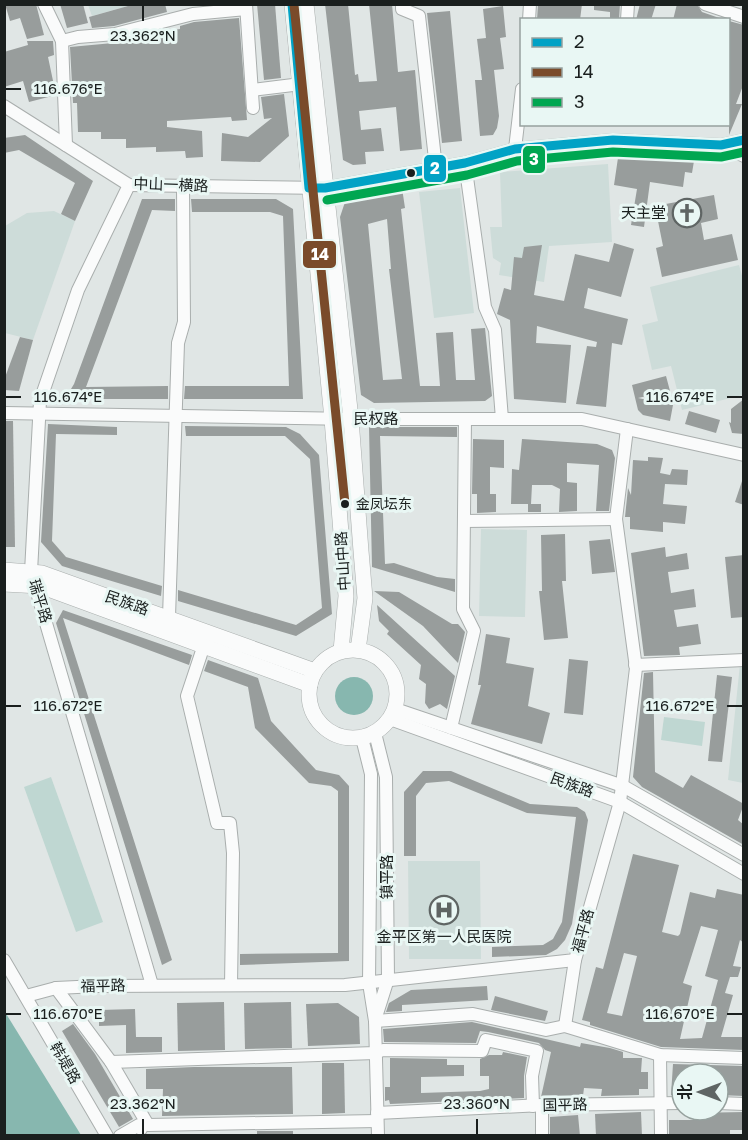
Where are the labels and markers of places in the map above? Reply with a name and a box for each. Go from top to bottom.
unlabelled marker [405,167,417,179]
church icon: 天主堂 [671,197,703,229]
place label: 天主堂 [621,203,666,221]
place label: 金凤坛东 [356,495,412,512]
marker: 金凤坛东 [339,498,351,510]
hospital icon: 金平区第一人民医院 [428,894,460,926]
place label: 金平区第一人民医院 [376,927,512,945]

